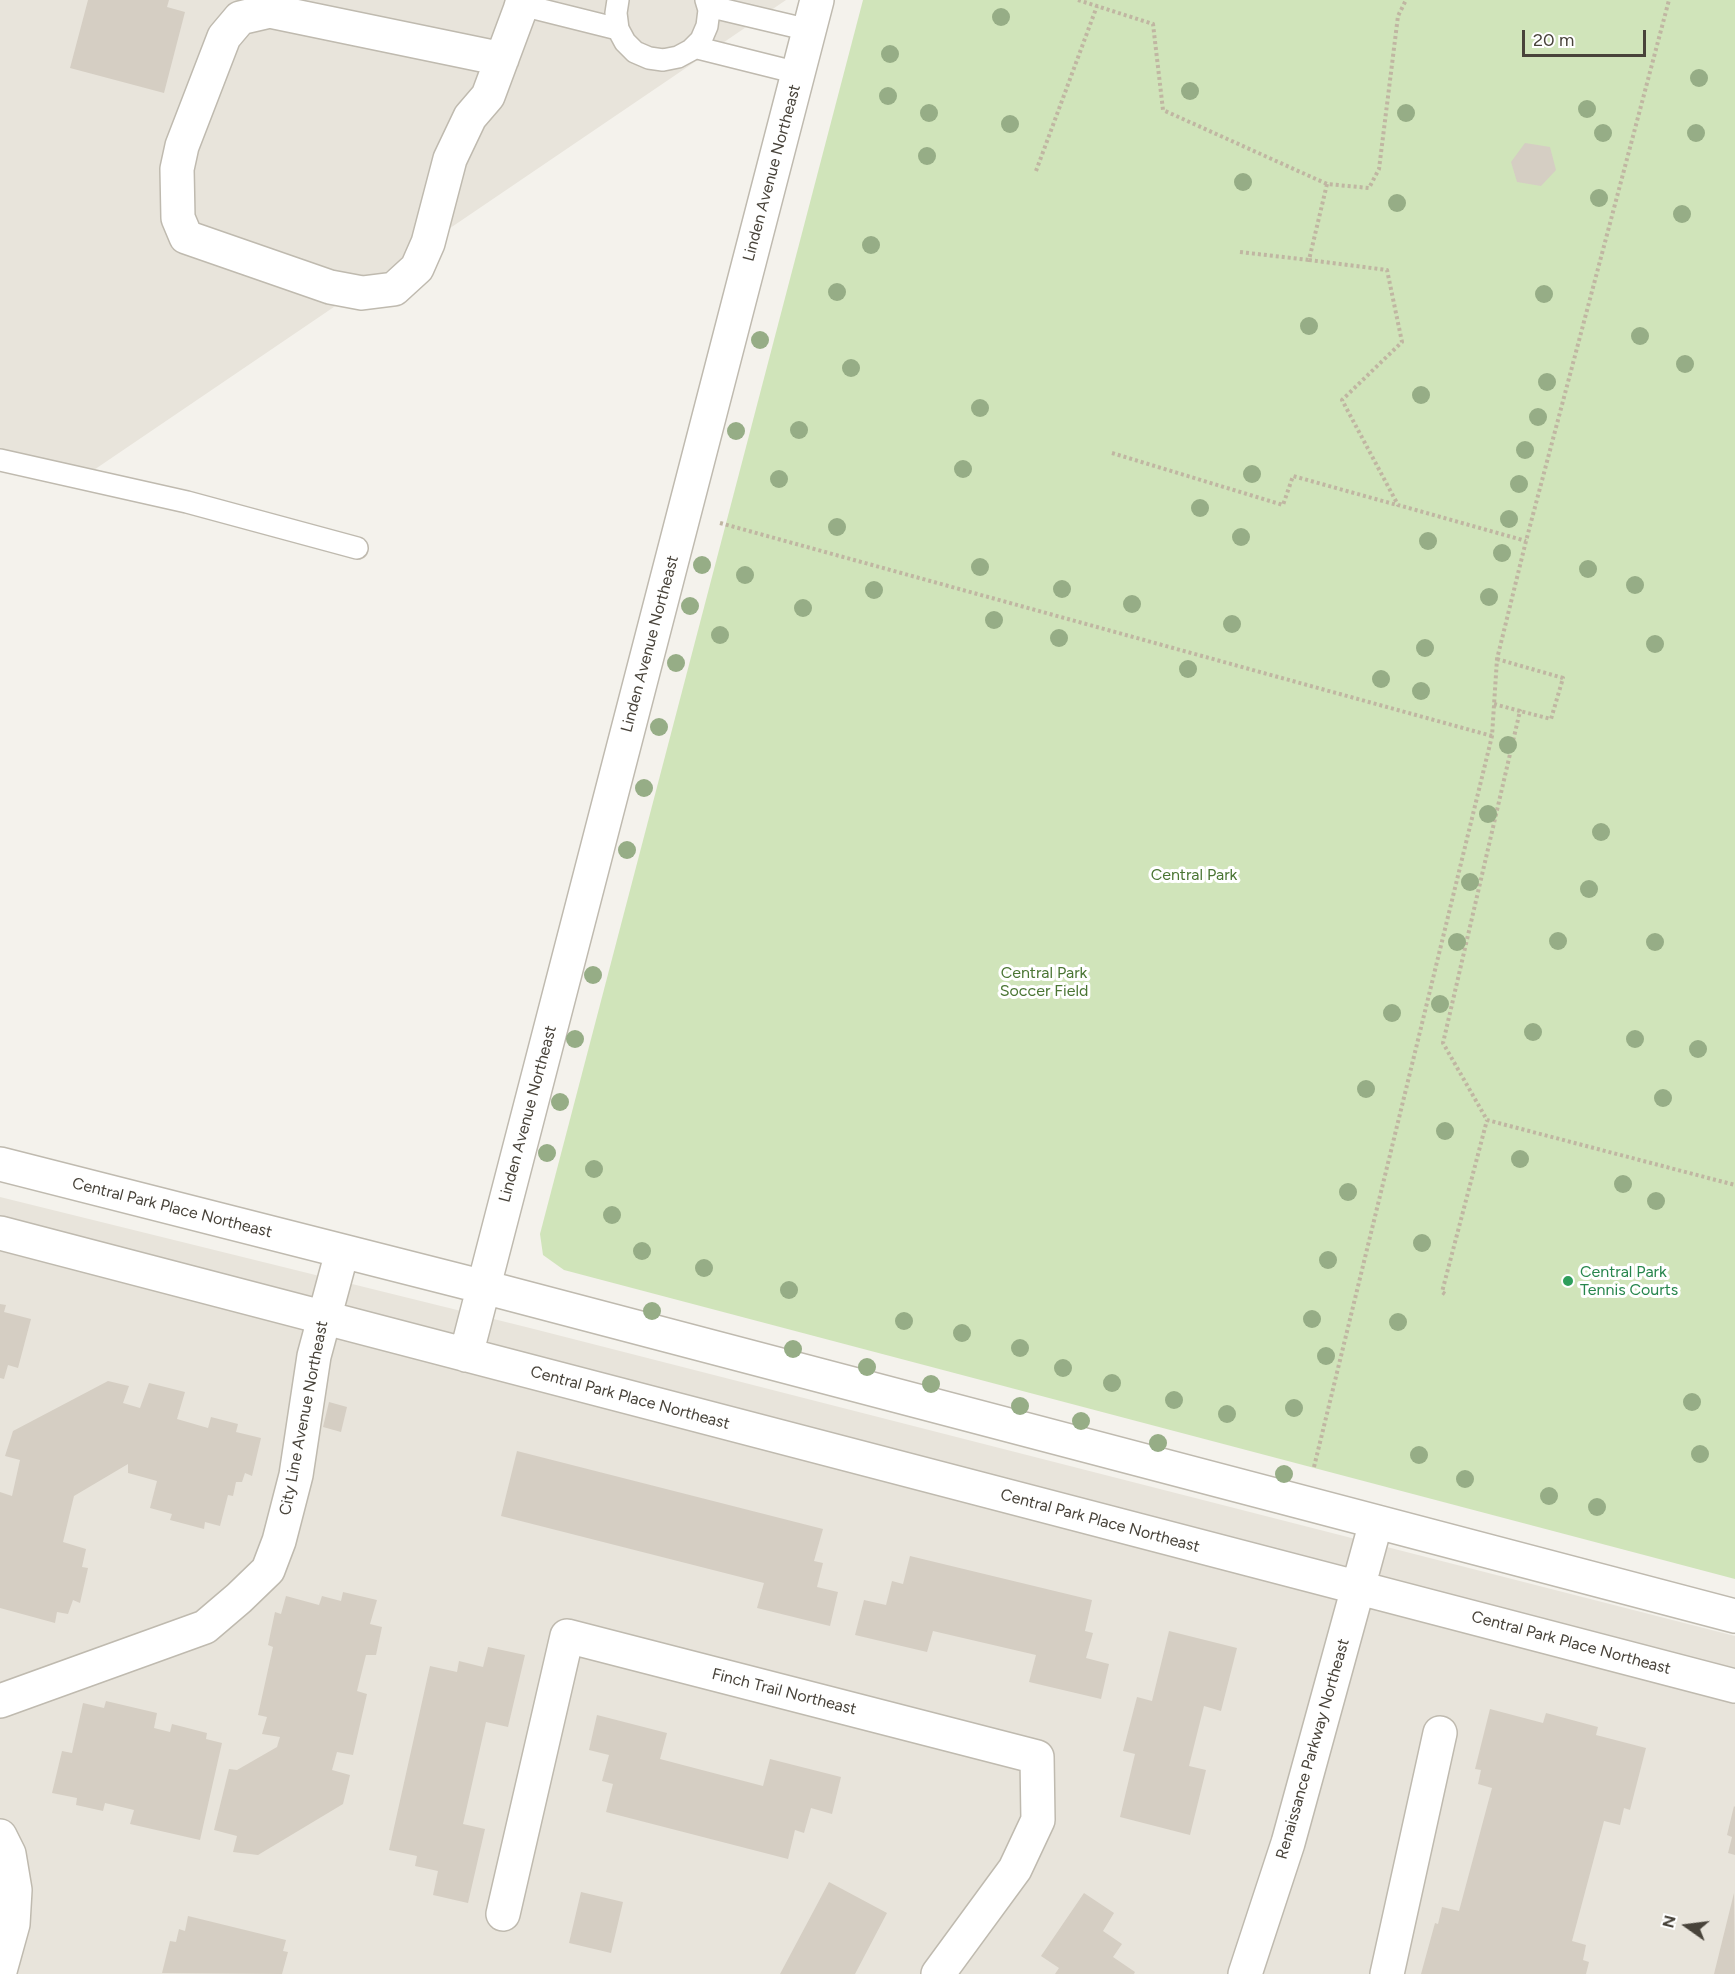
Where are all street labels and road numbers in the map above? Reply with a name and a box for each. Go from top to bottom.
street label: Linden Avenue Northeast [739,82,805,264]
street label: Linden Avenue Northeast [617,553,683,735]
street label: Linden Avenue Northeast [495,1023,561,1205]
street label: Central Park Place Northeast [70,1174,274,1242]
street label: City Line Avenue Northeast [276,1319,332,1517]
street label: Central Park Place Northeast [528,1362,732,1434]
street label: Central Park Place Northeast [998,1485,1202,1557]
street label: Central Park Place Northeast [1469,1607,1673,1679]
street label: Renaissance Parkway Northeast [1272,1637,1354,1861]
street label: Finch Trail Northeast [710,1665,858,1719]

